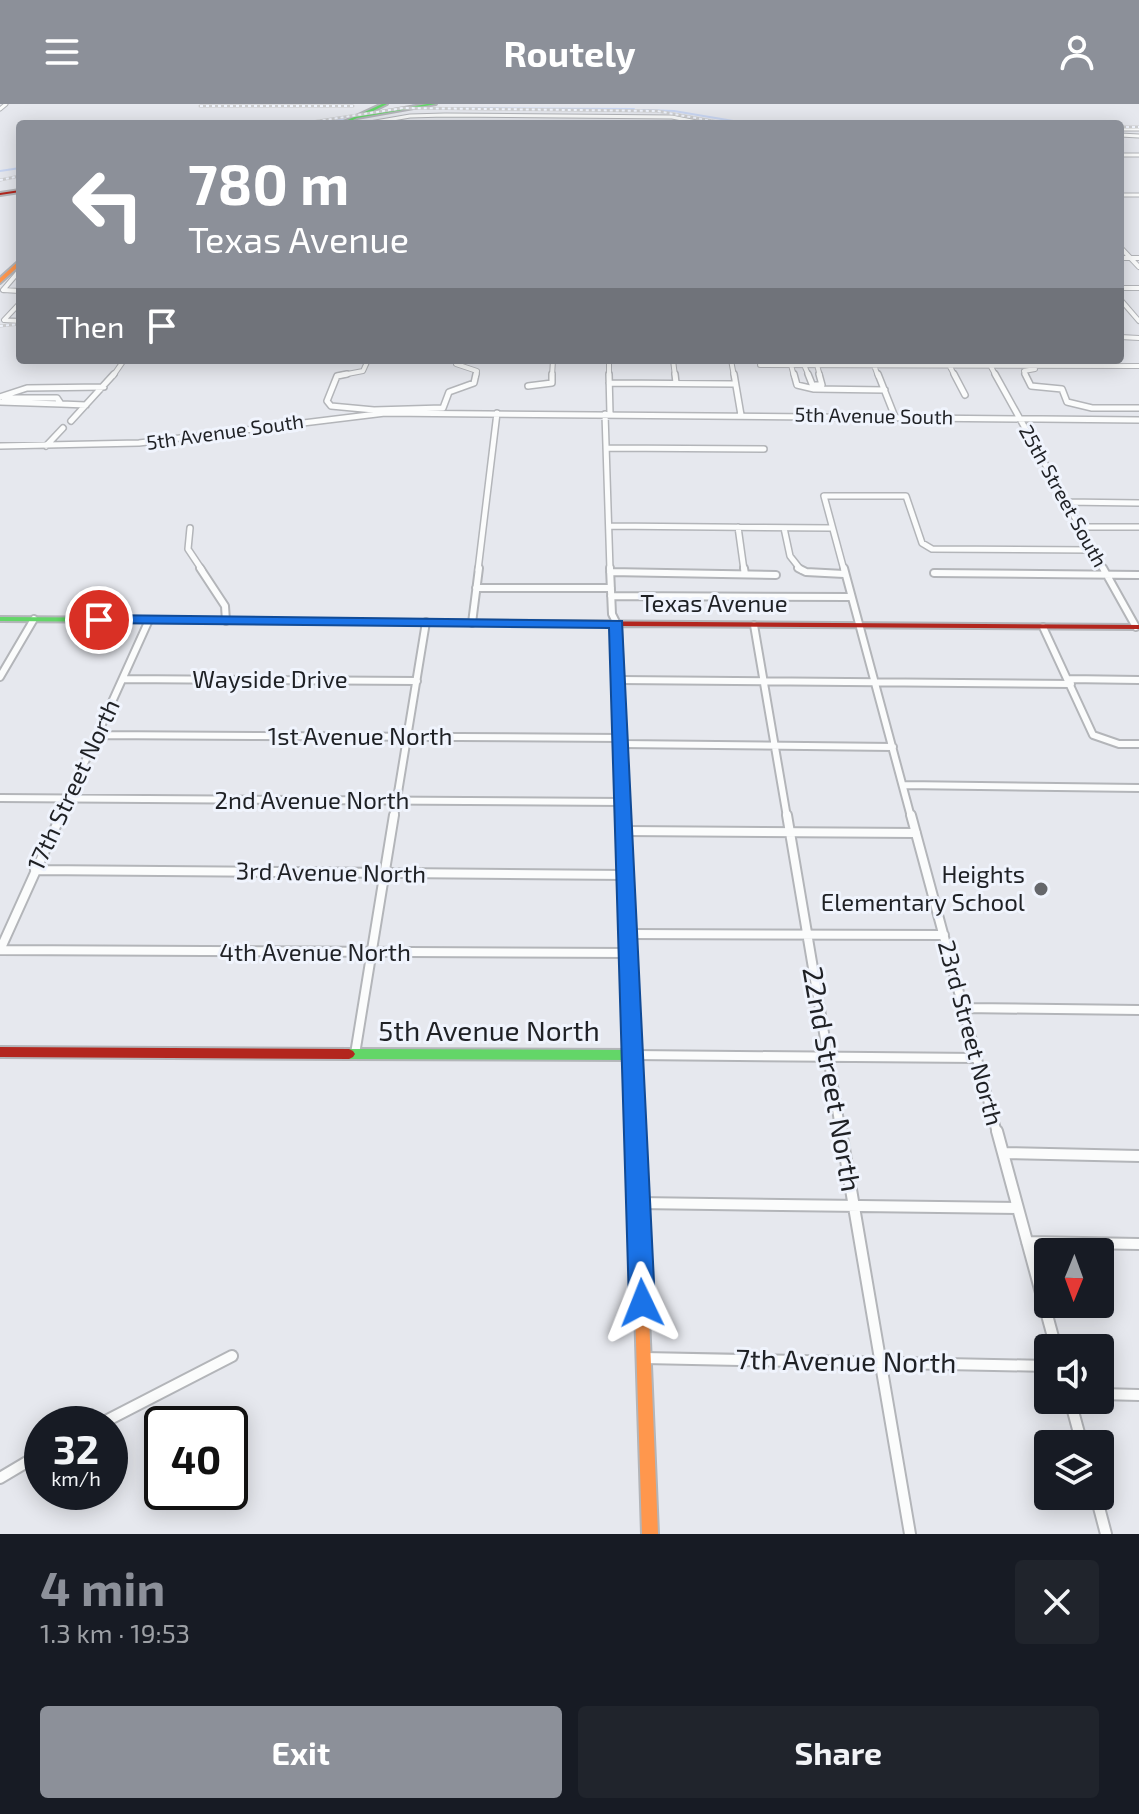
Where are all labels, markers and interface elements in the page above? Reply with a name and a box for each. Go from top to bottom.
icon: menu [40,30,84,74]
icon: person [1055,30,1099,74]
text: Routely [503,31,636,74]
text: 780 m [188,149,349,216]
icon: left [56,152,160,256]
text: Texas Avenue [188,217,409,260]
icon: arrive [140,304,184,348]
text: Then [56,308,124,344]
street label: 5th Avenue South [794,402,954,428]
street label: 5th Avenue South [145,408,305,454]
street label: 25th Street South [1015,420,1113,571]
pin [65,586,133,654]
street label: Texas Avenue [640,588,788,617]
icon: arrive [77,598,121,642]
street label: Wayside Drive [192,664,348,693]
street label: 17th Street North [20,694,125,875]
street label: 1st Avenue North [268,721,452,750]
street label: 2nd Avenue North [215,785,410,814]
street label: 3rd Avenue North [236,855,426,888]
place label: Heights Elementary School [821,859,1025,916]
marker: Heights Elementary School [1032,880,1050,898]
street label: 4th Avenue North [219,937,411,966]
street label: 23rd Street North [933,937,1010,1128]
street label: 22nd Street North [796,964,870,1194]
street label: 5th Avenue North [378,1013,600,1047]
north arrow [1034,1238,1114,1318]
map controls [1034,1238,1114,1510]
position arrow [600,1261,684,1345]
button: sound [1034,1334,1114,1414]
street label: 7th Avenue North [735,1341,957,1379]
speed limit sign: 40 [144,1406,248,1510]
text: 32 [53,1424,99,1472]
button: layers [1034,1430,1114,1510]
text: km/h [51,1466,101,1490]
text: 4 min [40,1558,165,1616]
button: close [1015,1560,1099,1644]
text: 1.3 km · 19:53 [40,1617,190,1648]
button: Exit [40,1706,562,1798]
button: Share [578,1706,1099,1798]

